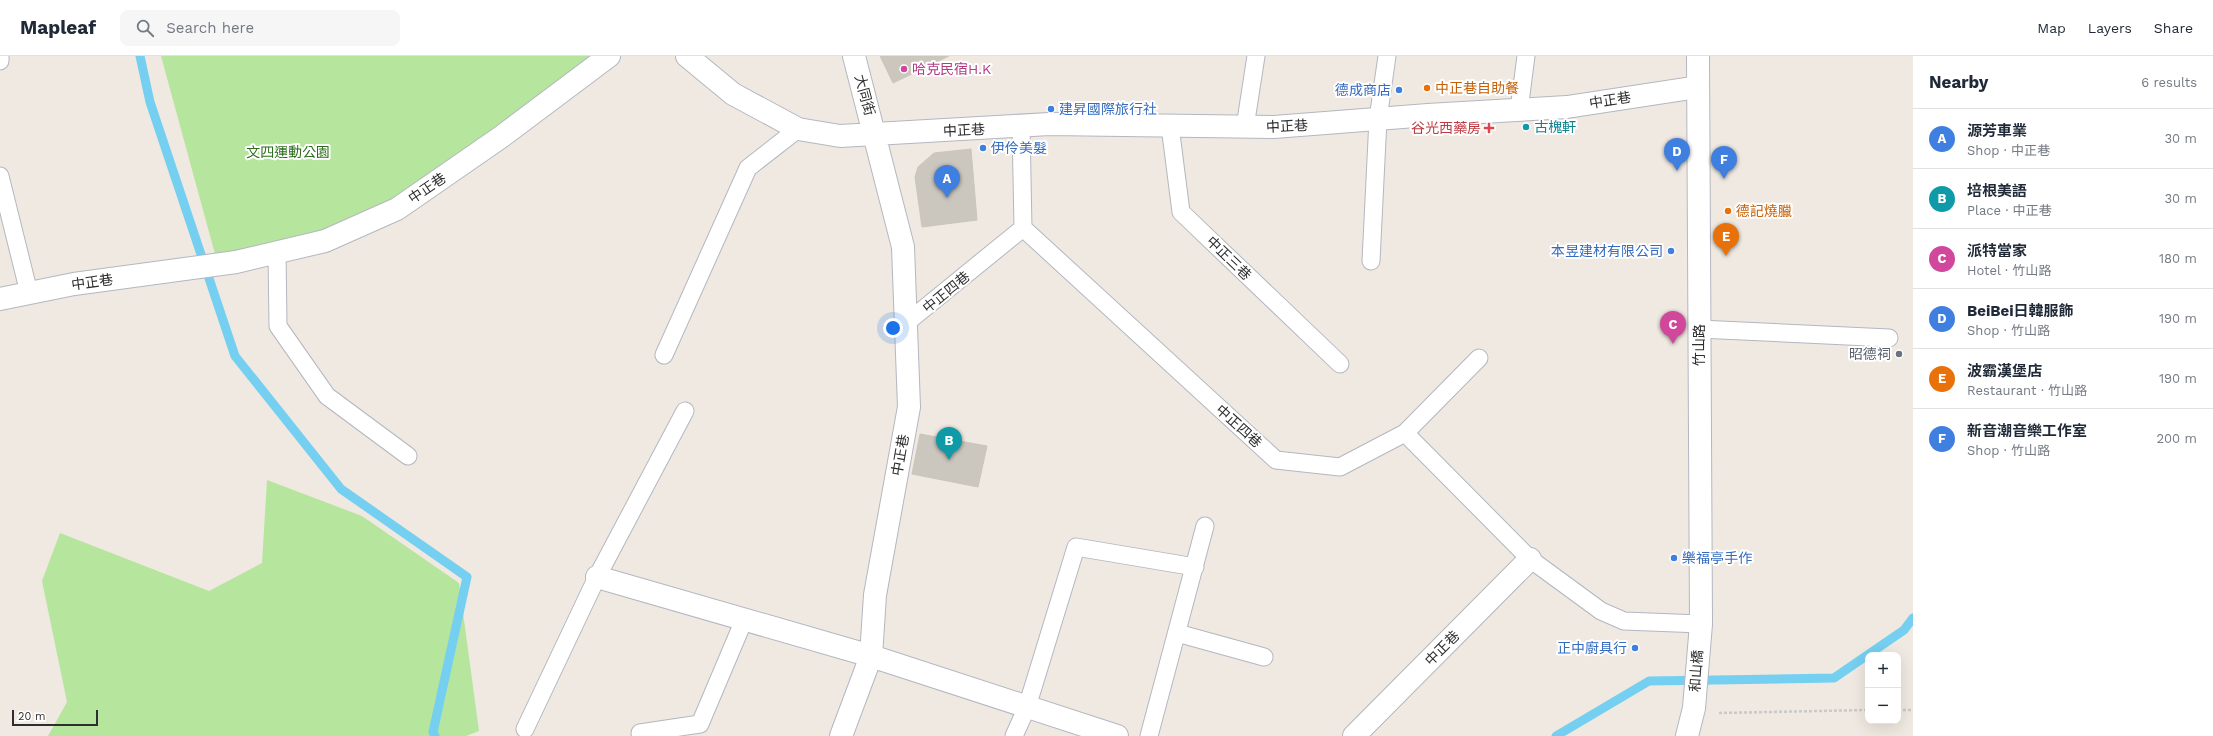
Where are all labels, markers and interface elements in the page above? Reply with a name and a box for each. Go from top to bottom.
search box [120,10,400,46]
text: Mapleaf [20,16,96,39]
icon: search [134,17,156,39]
text: Search here [166,19,254,37]
text: Map [2037,20,2066,36]
text: Layers [2088,20,2132,36]
text: Share [2154,20,2193,36]
place label: 哈克民宿H.K [912,61,991,77]
marker: 哈克民宿H.K [899,64,909,74]
text: Nearby [1929,72,1988,92]
street label: 大同街 [852,73,878,117]
text: 6 results [2141,75,2197,90]
place label: 中正巷自助餐 [1435,80,1519,96]
place label: 德成商店 [1335,82,1391,98]
marker: 中正巷自助餐 [1422,83,1432,93]
marker: 德成商店 [1394,85,1404,95]
street label: 中正巷 [1588,89,1632,111]
place label: 建昇國際旅行社 [1059,101,1157,117]
marker: 建昇國際旅行社 [1046,104,1056,114]
street label: 中正巷 [1266,117,1308,135]
place label: 古槐軒 [1534,119,1576,135]
place label: 谷光西藥房 [1411,120,1481,136]
street label: 中正巷 [943,121,985,139]
marker: 古槐軒 [1521,122,1531,132]
text: 源芳車業 [1967,122,2027,140]
marker: 谷光西藥房 [1484,123,1494,133]
text: A [1938,131,1946,146]
text: 30 m [2165,131,2197,146]
pin: D [1664,138,1690,171]
place label: 伊伶美髮 [991,140,1047,156]
marker: 伊伶美髮 [978,143,988,153]
text: Shop · 中正巷 [1967,143,2050,158]
park label: 文四運動公園 [246,144,330,160]
pin: F [1711,146,1737,179]
pin: A [934,165,960,198]
street label: 中正巷 [405,170,449,206]
text: 培根美語 [1967,182,2027,200]
text: B [1938,191,1946,206]
text: 30 m [2165,191,2197,206]
place label: 德記燒臘 [1736,203,1792,219]
text: Place · 中正巷 [1967,203,2052,218]
marker: 德記燒臘 [1723,206,1733,216]
pin: E [1713,223,1739,256]
street label: 中正三巷 [1203,233,1255,283]
text: 派特當家 [1967,242,2027,260]
place label: 本昱建材有限公司 [1551,243,1663,259]
marker: 本昱建材有限公司 [1666,246,1676,256]
text: C [1938,251,1946,266]
text: 180 m [2159,251,2197,266]
text: Hotel · 竹山路 [1967,263,2051,278]
street label: 中正四巷 [919,268,973,316]
street label: 中正巷 [70,271,114,293]
text: BeiBei日韓服飾 [1967,302,2074,320]
pin: C [1660,311,1686,344]
text: D [1937,311,1947,326]
text: 190 m [2159,311,2197,326]
your location [883,318,903,338]
text: Shop · 竹山路 [1967,323,2050,338]
street label: 竹山路 [1691,324,1707,366]
place label: 昭德祠 [1849,346,1891,362]
marker: 昭德祠 [1894,349,1904,359]
text: 波霸漢堡店 [1967,362,2042,380]
text: E [1938,371,1946,386]
text: 190 m [2159,371,2197,386]
text: Restaurant · 竹山路 [1967,383,2087,398]
street label: 中正四巷 [1213,401,1265,451]
text: 新音潮音樂工作室 [1967,422,2087,440]
pin: B [936,427,962,460]
text: F [1938,431,1946,446]
text: 200 m [2156,431,2197,446]
street label: 中正巷 [888,433,912,477]
text: Shop · 竹山路 [1967,443,2050,458]
place label: 樂福亭手作 [1682,550,1752,566]
marker: 樂福亭手作 [1669,553,1679,563]
street label: 中正巷 [1421,627,1463,669]
place label: 正中廚具行 [1557,640,1627,656]
marker: 正中廚具行 [1630,643,1640,653]
street label: 和山橋 [1687,649,1705,693]
map controls [1865,652,1901,724]
button: + [1865,652,1901,688]
button: − [1865,688,1901,724]
scale bar [12,708,98,727]
text: 20 m [18,710,46,723]

